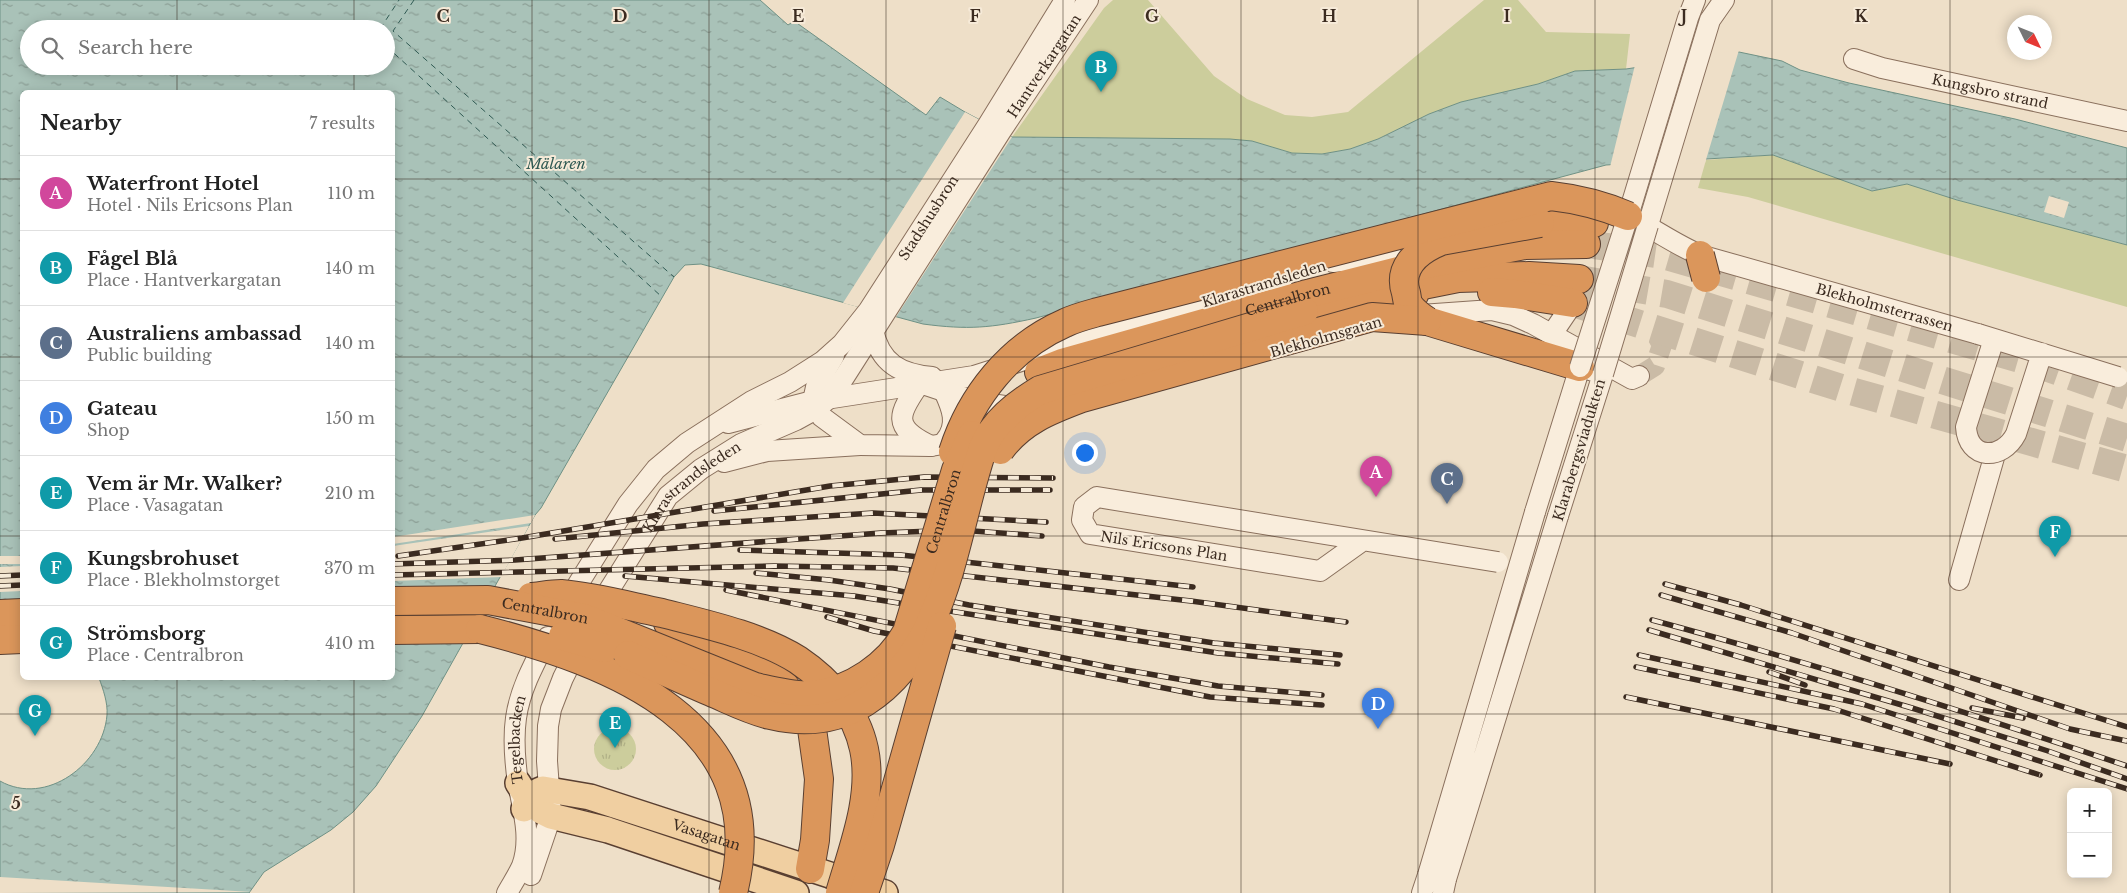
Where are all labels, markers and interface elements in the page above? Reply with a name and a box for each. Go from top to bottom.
text: C [436,6,450,26]
text: D [613,6,627,26]
text: E [792,6,804,26]
text: F [969,6,981,26]
text: G [1145,6,1159,26]
text: H [1321,6,1337,26]
text: I [1504,6,1511,26]
text: J [1678,6,1687,26]
text: K [1854,6,1868,26]
street label: Hantverkargatan [1003,11,1085,121]
north arrow [2007,15,2052,60]
search box [20,20,395,75]
icon: search [38,34,66,62]
text: Search here [78,36,193,59]
pin: B [1085,51,1117,92]
street label: Kungsbro strand [1930,70,2051,113]
text: Nearby [40,110,121,136]
text: 7 results [309,113,375,133]
water label: Mälaren [525,154,586,173]
street label: Stadshusbron [894,171,963,264]
text: Waterfront Hotel [87,172,259,195]
text: A [50,183,62,203]
text: 110 m [328,183,375,203]
text: Hotel · Nils Ericsons Plan [87,195,293,215]
text: Fågel Blå [87,247,178,270]
street label: Klarastrandsleden [1200,256,1329,311]
text: B [50,258,62,278]
text: 140 m [325,258,375,278]
text: Place · Hantverkargatan [87,270,281,290]
street label: Centralbron [1243,279,1332,320]
street label: Blekholmsterrassen [1814,279,1955,336]
street label: Blekholmsgatan [1268,312,1384,362]
text: Australiens ambassad [87,322,302,345]
text: C [49,333,63,353]
text: 140 m [325,333,375,353]
text: Public building [87,345,212,365]
street label: Klarabergsviadukten [1549,376,1609,523]
text: Gateau [87,397,157,420]
text: D [49,408,63,428]
text: 150 m [326,408,375,428]
text: Shop [87,420,130,440]
street label: Klarastrandsleden [639,437,744,536]
your location [1072,440,1098,466]
pin: A [1360,456,1392,497]
pin: C [1431,463,1463,504]
street label: Centralbron [922,467,965,556]
text: Vem är Mr. Walker? [87,472,283,495]
text: E [50,483,62,503]
text: 210 m [325,483,375,503]
text: Place · Vasagatan [87,495,223,515]
pin: F [2039,516,2071,557]
street label: Nils Ericsons Plan [1099,527,1229,565]
text: Kungsbrohuset [87,547,239,570]
text: F [50,558,62,578]
text: 370 m [324,558,375,578]
text: Place · Blekholmstorget [87,570,280,590]
street label: Centralbron [500,594,590,628]
text: Strömsborg [87,622,205,645]
text: G [49,633,63,653]
text: 410 m [325,633,375,653]
text: Place · Centralbron [87,645,244,665]
pin: D [1362,688,1394,729]
street label: Tegelbacken [506,693,530,785]
pin: G [19,695,51,736]
pin: E [599,707,631,748]
map controls [2067,788,2112,878]
button: + [2067,788,2112,833]
text: 5 [11,793,21,813]
street label: Vasagatan [669,815,743,854]
button: − [2067,833,2112,878]

